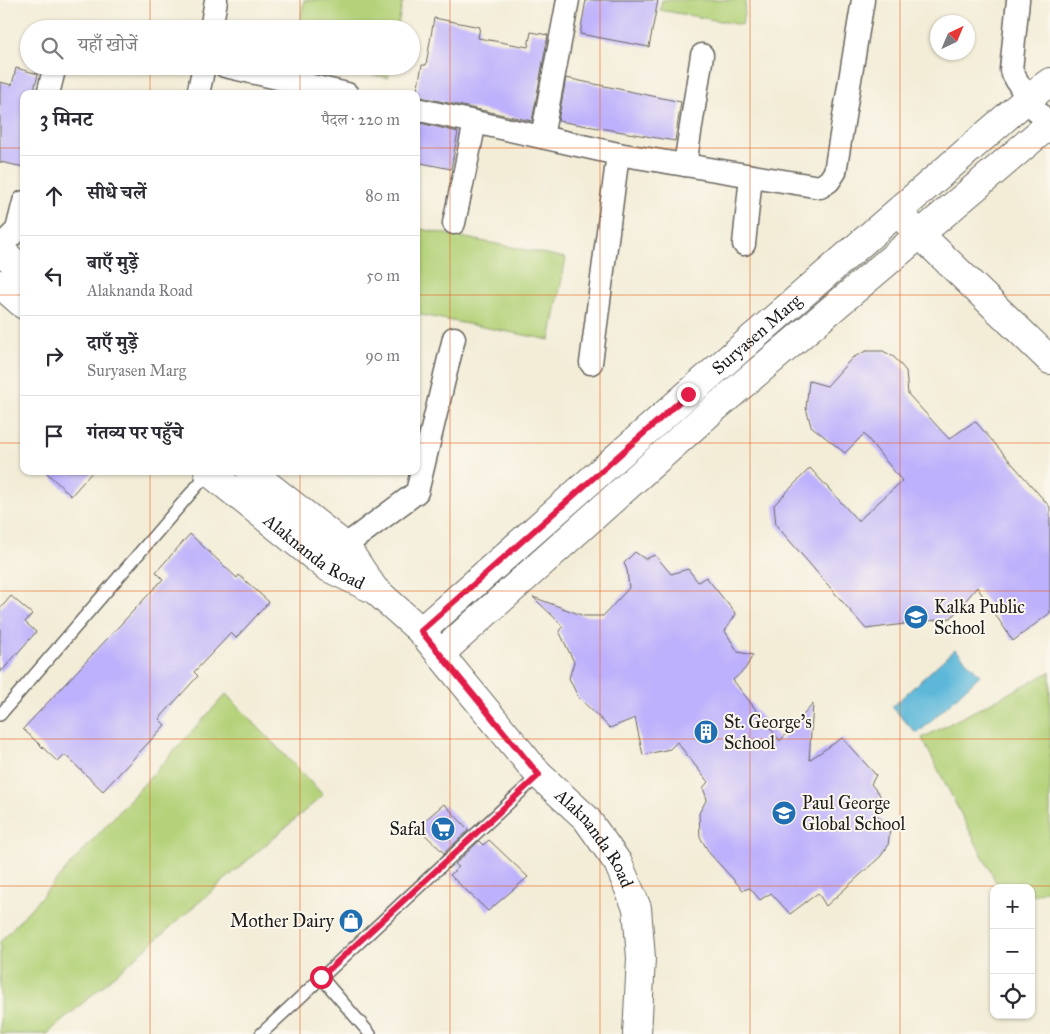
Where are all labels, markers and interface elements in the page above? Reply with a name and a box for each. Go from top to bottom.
north arrow [930,15,975,60]
search box [20,20,420,75]
text: यहाँ खोजें [78,33,138,56]
icon: search [38,34,66,62]
text: 3 मिनट [40,106,93,132]
text: पैदल · 220 m [322,110,400,129]
text: सीधे चलें [87,181,146,204]
icon: ahead [40,182,68,210]
text: 80 m [365,186,400,205]
text: बाएँ मुड़ें [87,251,138,274]
icon: left [40,262,68,290]
text: 50 m [366,266,400,285]
text: Alaknanda Road [87,281,193,300]
street label: Suryasen Marg [707,289,807,379]
text: दाएँ मुड़ें [87,331,138,354]
icon: right [40,342,68,370]
text: 90 m [365,346,400,365]
text: Suryasen Marg [87,361,186,380]
route end [677,383,700,406]
text: गंतव्य पर पहुँचे [87,421,183,444]
icon: arrive [40,422,68,450]
street label: Alaknanda Road [258,509,368,594]
place label: Kalka Public School [934,596,1025,639]
school or university icon: Kalka Public School [903,604,929,630]
place label: St. George's School [724,711,812,754]
building icon: St. George's School [693,719,719,745]
street label: Alaknanda Road [550,783,638,891]
place label: Paul George Global School [802,792,905,835]
school or university icon: Paul George Global School [771,800,797,826]
supermarket icon: Safal [430,816,456,842]
place label: Safal [389,818,426,840]
map controls [990,884,1035,1019]
button: + [990,884,1035,929]
shop icon: Mother Dairy [338,908,364,934]
place label: Mother Dairy [230,910,335,932]
button: − [990,929,1035,974]
route start [310,966,333,989]
button: locate [990,974,1035,1019]

